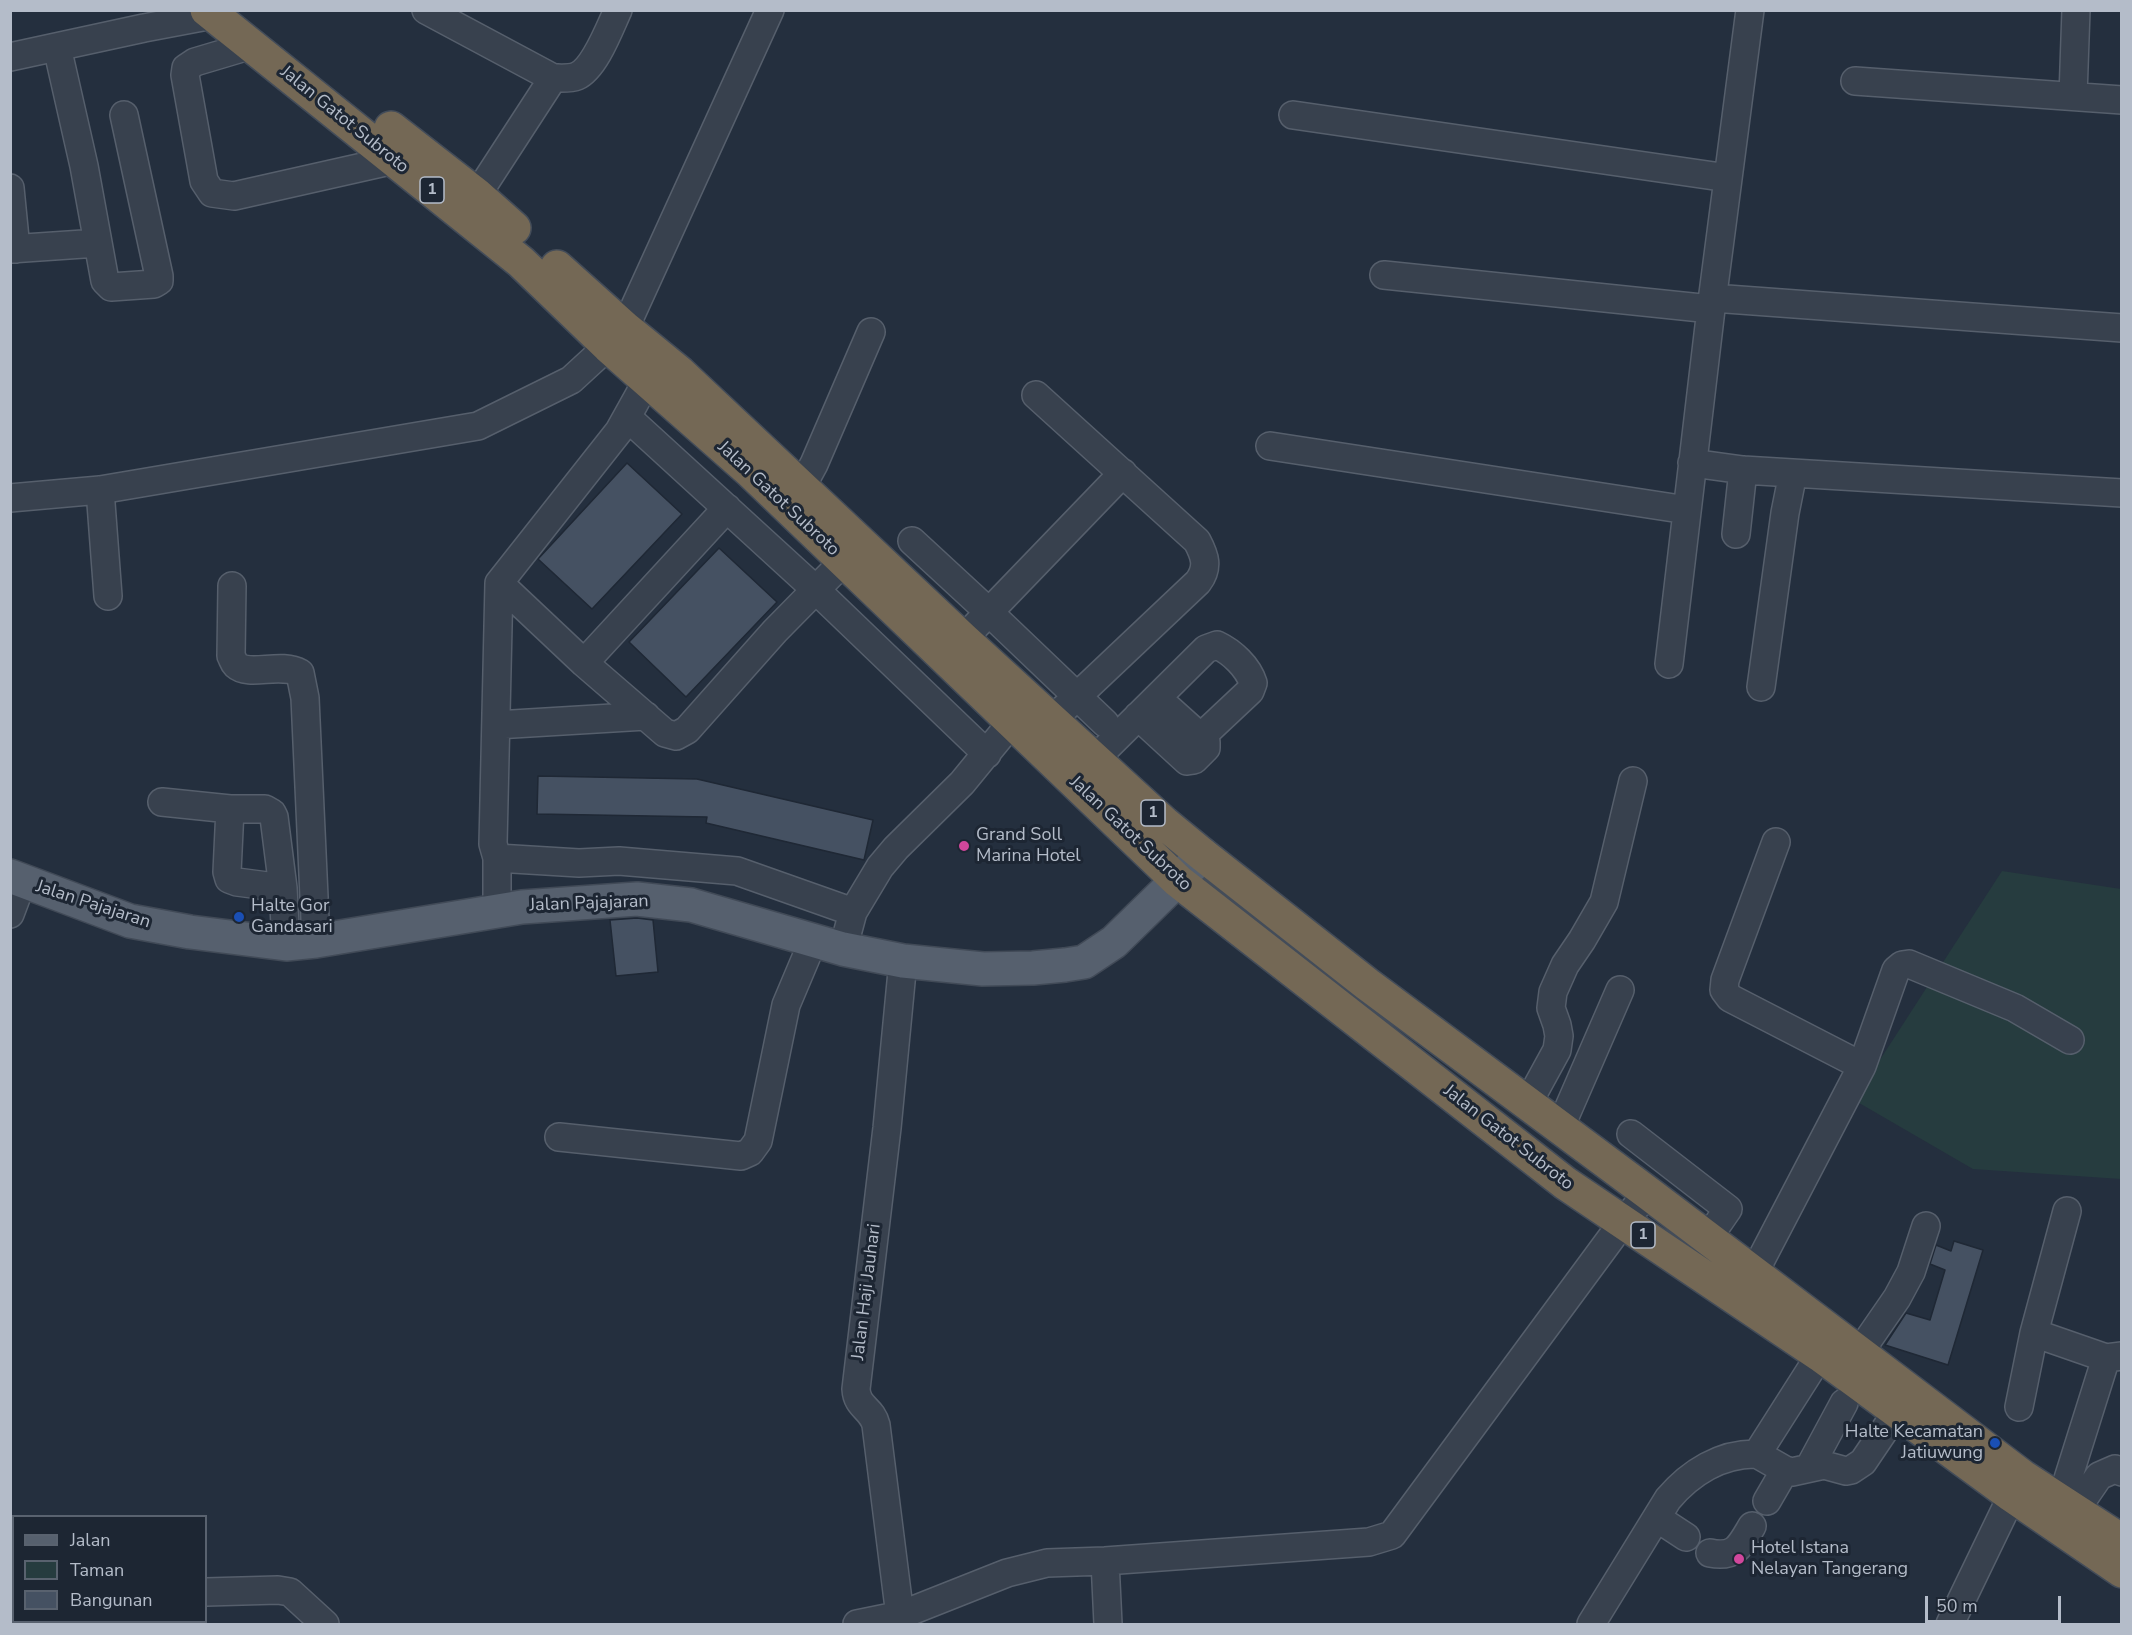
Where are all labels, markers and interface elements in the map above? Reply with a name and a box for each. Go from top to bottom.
street label: Jalan Gatot Subroto [275,62,413,178]
road number: 1 [420,177,444,203]
street label: Jalan Gatot Subroto [713,437,843,561]
street label: Jalan Gatot Subroto [1065,772,1195,896]
road number: 1 [1141,800,1165,826]
place label: Grand Soll Marina Hotel [976,825,1081,868]
marker: Grand Soll Marina Hotel [957,839,971,853]
street label: Jalan Pajajaran [33,876,153,934]
street label: Jalan Pajajaran [529,891,649,917]
place label: Halte Gor Gandasari [251,896,333,938]
marker: Halte Gor Gandasari [232,910,246,924]
street label: Jalan Gatot Subroto [1439,1081,1577,1195]
road number: 1 [1631,1222,1655,1248]
street label: Jalan Haji Jauhari [848,1223,886,1361]
place label: Halte Kecamatan Jatiuwung [1845,1422,1983,1464]
marker: Halte Kecamatan Jatiuwung [1988,1436,2002,1450]
legend [12,1515,207,1623]
text: Jalan [70,1528,110,1552]
place label: Hotel Istana Nelayan Tangerang [1751,1538,1908,1580]
marker: Hotel Istana Nelayan Tangerang [1732,1552,1746,1566]
text: Taman [70,1558,124,1582]
scale bar [1928,1584,2064,1622]
text: Bangunan [70,1588,153,1612]
text: 50 m [1936,1594,1978,1618]

